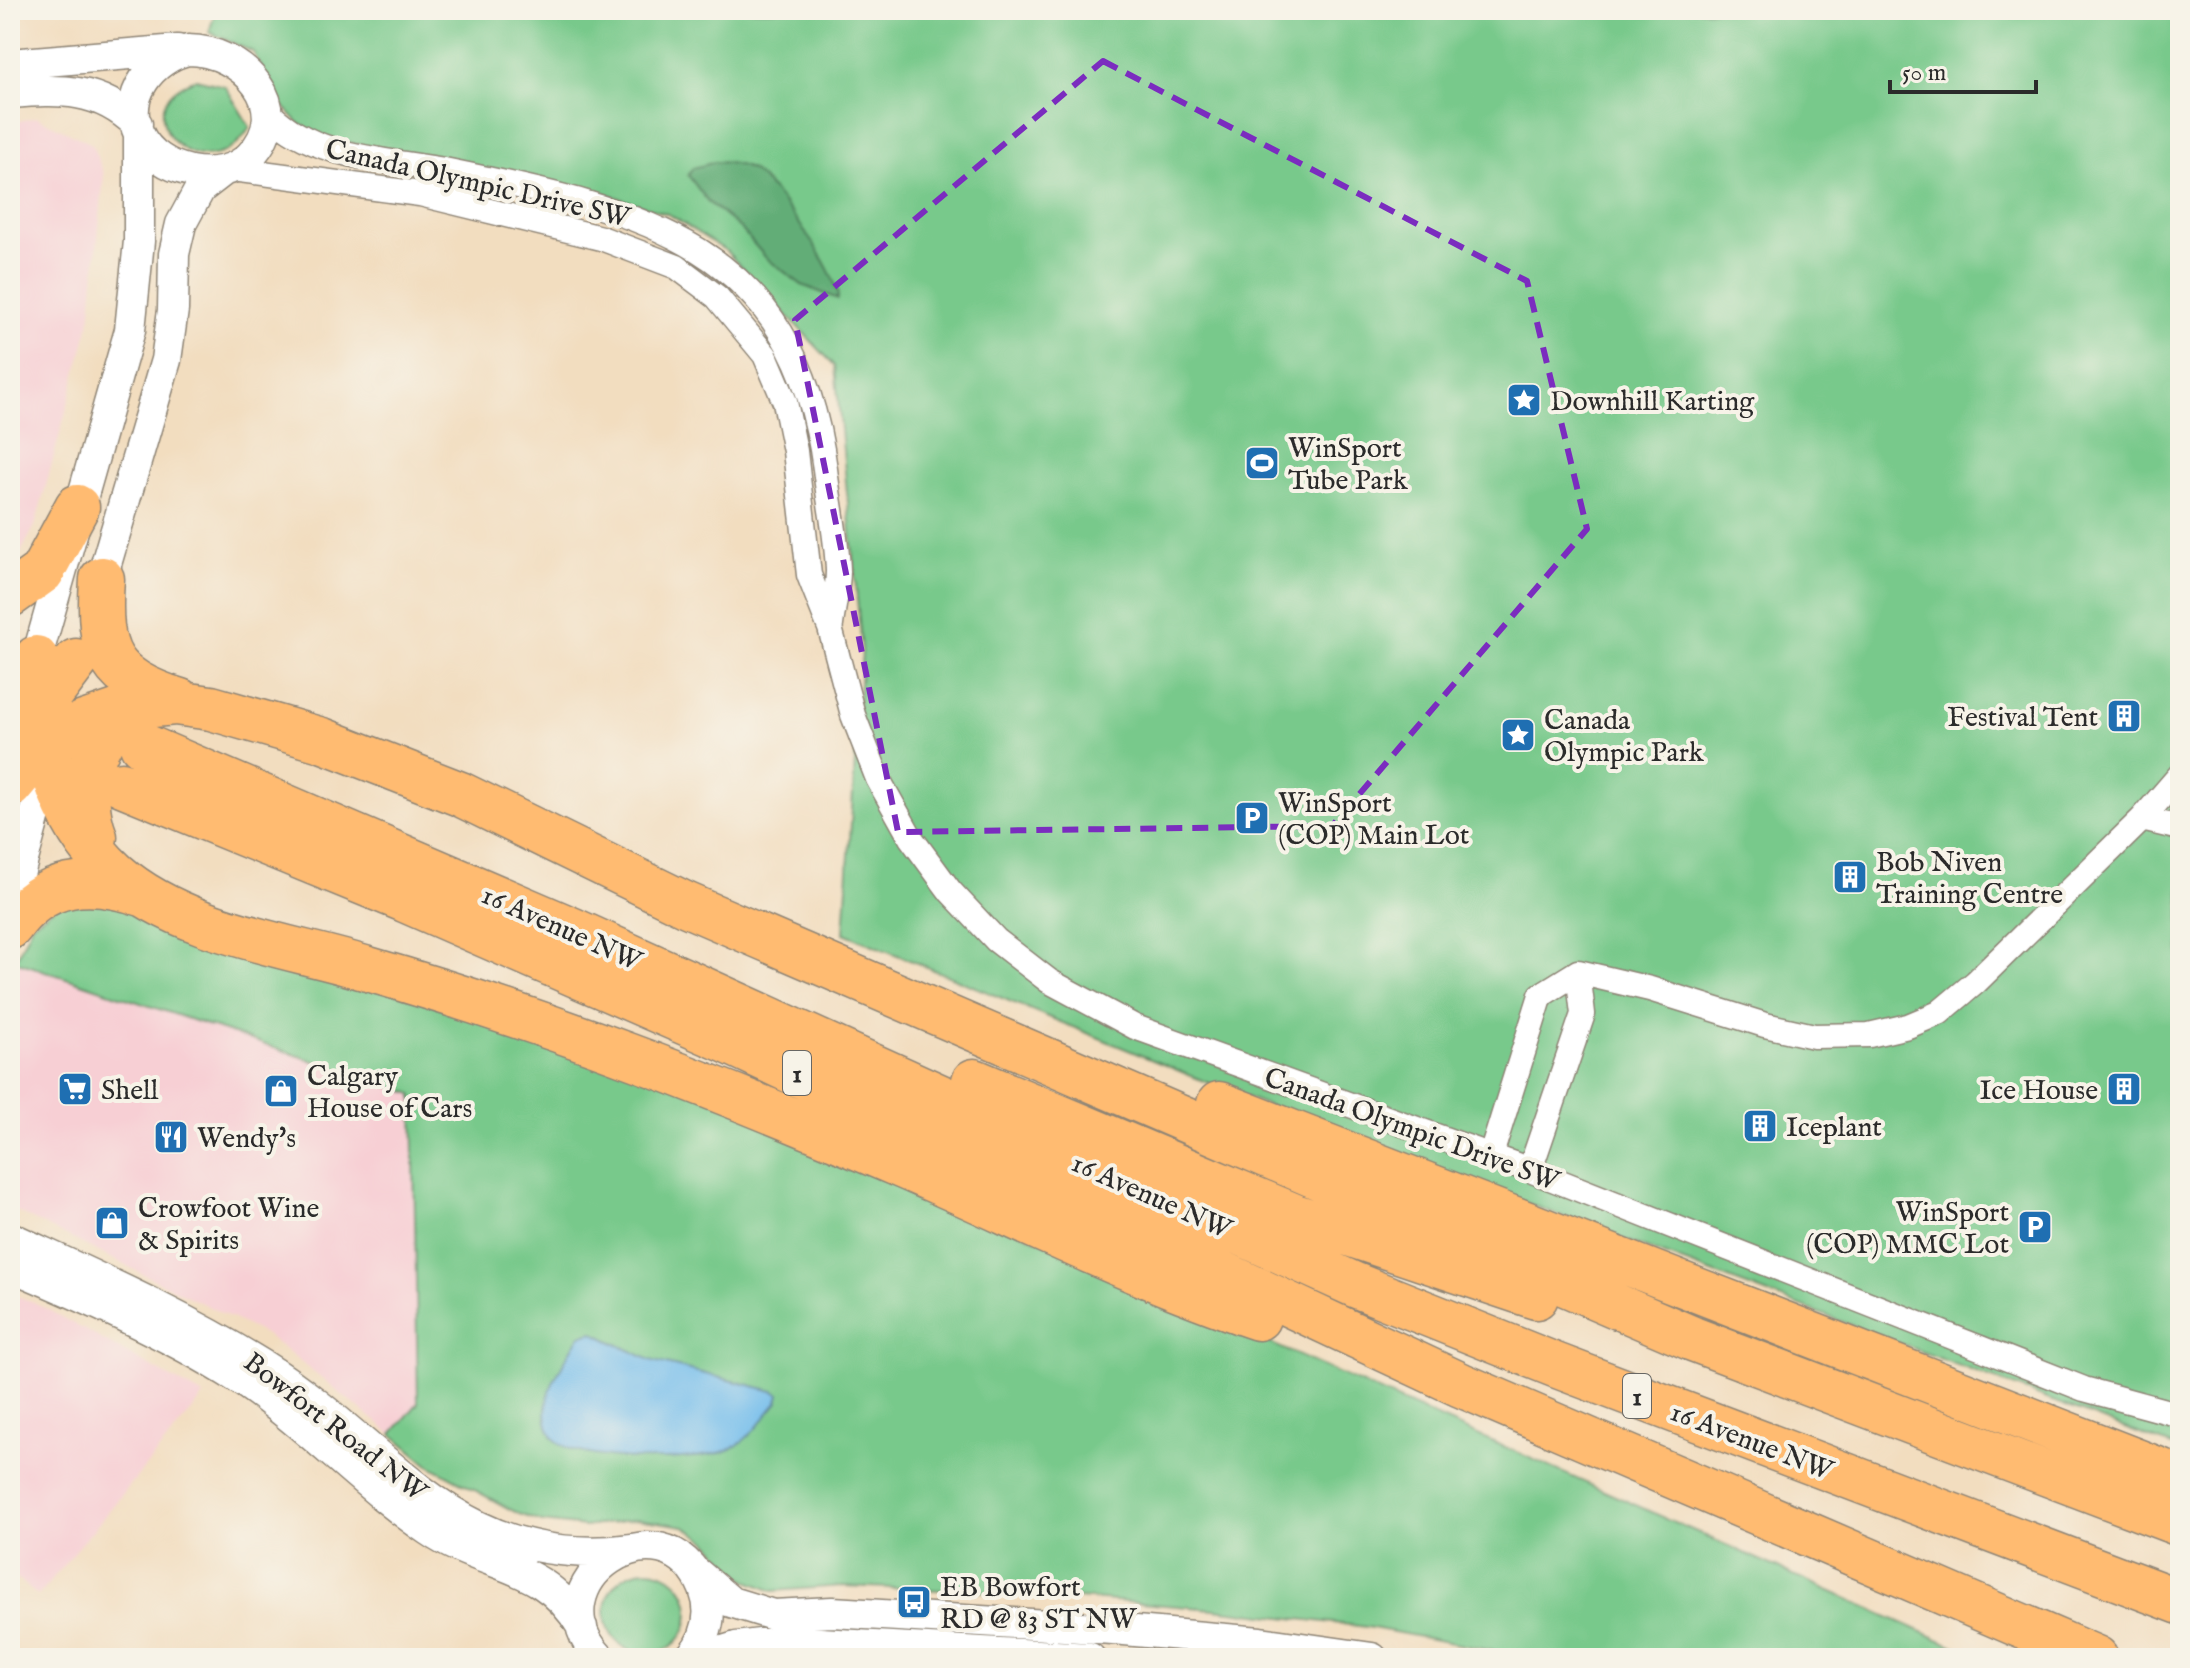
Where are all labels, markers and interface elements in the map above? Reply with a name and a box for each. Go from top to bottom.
scale bar [1890,44,2036,94]
text: 50 m [1902,58,1946,89]
street label: Canada Olympic Drive SW [322,132,634,237]
place icon: Downhill Karting [1505,381,1543,419]
place label: Downhill Karting [1550,385,1755,420]
place label: WinSport Tube Park [1288,432,1409,499]
sports icon: WinSport Tube Park [1243,444,1281,482]
building icon: Festival Tent [2105,697,2143,735]
place label: Festival Tent [1947,701,2098,736]
place label: Canada Olympic Park [1544,704,1705,771]
place icon: Canada Olympic Park [1499,716,1537,754]
place label: WinSport (COP) Main Lot [1278,787,1470,854]
parking icon: WinSport (COP) Main Lot [1233,799,1271,837]
place label: Bob Niven Training Centre [1876,846,2063,913]
building icon: Bob Niven Training Centre [1831,858,1869,896]
street label: 16 Avenue NW [476,879,647,981]
road number: 1 [783,1051,811,1095]
place label: Calgary House of Cars [307,1060,472,1127]
street label: Canada Olympic Drive SW [1259,1061,1565,1200]
supermarket icon: Shell [56,1070,94,1108]
building icon: Ice House [2105,1070,2143,1108]
shop icon: Calgary House of Cars [262,1072,300,1110]
place label: Shell [101,1074,159,1109]
place label: Ice House [1979,1074,2098,1109]
building icon: Iceplant [1741,1107,1779,1145]
place label: Iceplant [1786,1111,1882,1146]
restaurant icon: Wendy's [152,1118,190,1156]
place label: Wendy's [197,1122,296,1157]
street label: 16 Avenue NW [1066,1147,1237,1249]
place label: Crowfoot Wine & Spirits [138,1192,319,1259]
place label: WinSport (COP) MMC Lot [1806,1196,2009,1263]
shop icon: Crowfoot Wine & Spirits [93,1204,131,1242]
parking icon: WinSport (COP) MMC Lot [2016,1208,2054,1246]
street label: Bowfort Road NW [236,1346,434,1511]
road number: 1 [1623,1374,1651,1418]
street label: 16 Avenue NW [1665,1395,1838,1490]
place label: EB Bowfort RD @ 83 ST NW [940,1571,1138,1638]
bus stop icon: EB Bowfort RD @ 83 ST NW [895,1583,933,1621]

